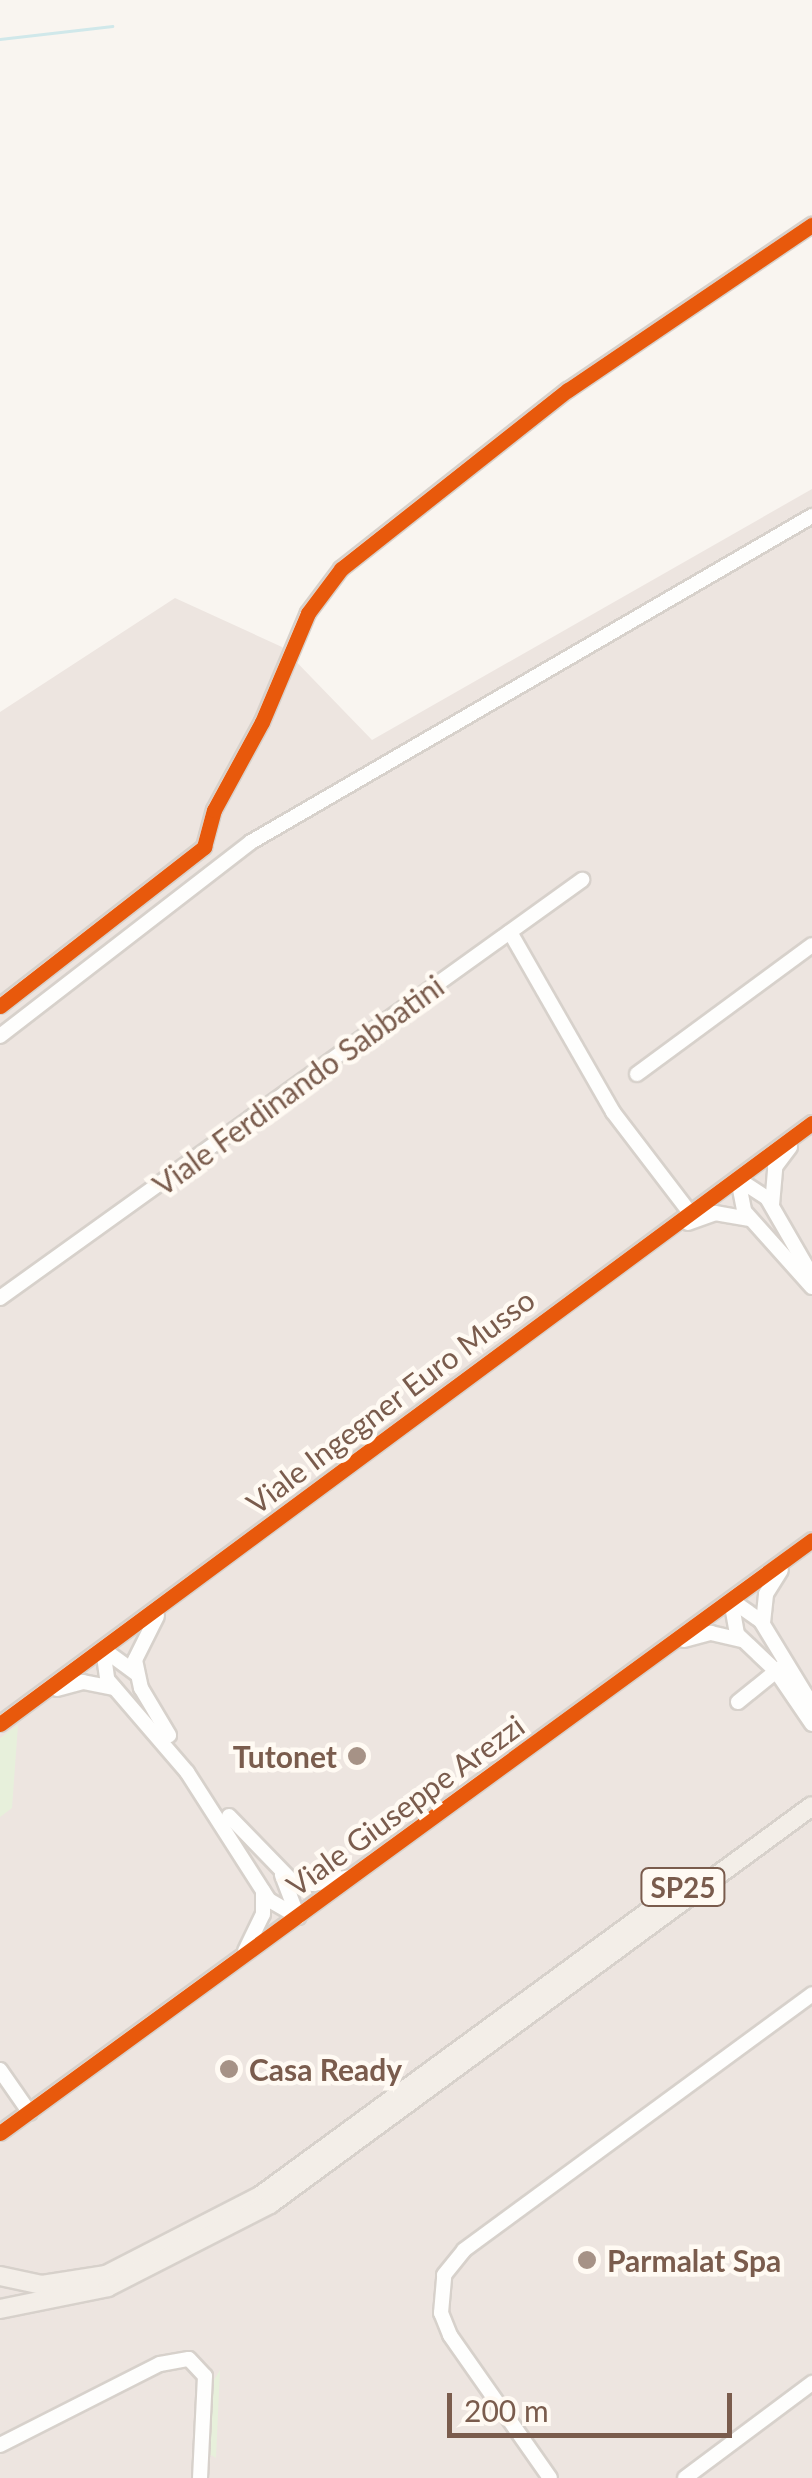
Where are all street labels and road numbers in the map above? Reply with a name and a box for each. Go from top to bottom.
street label: Viale Ferdinando Sabbatini [146,967,450,1203]
street label: Viale Ingegner Euro Musso [239,1281,541,1521]
street label: Viale Giuseppe Arezzi [279,1707,531,1903]
road number: SP25 [638,1864,728,1910]

